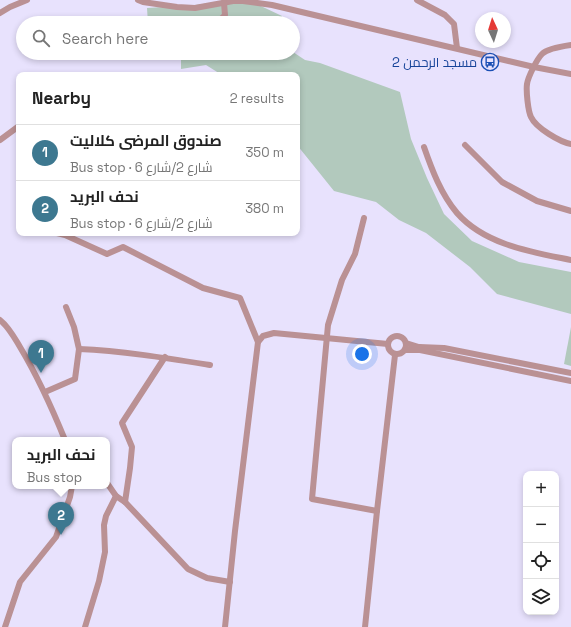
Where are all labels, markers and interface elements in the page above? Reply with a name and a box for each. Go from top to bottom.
north arrow [475,12,511,48]
search box [16,16,300,60]
icon: search [30,27,52,49]
text: Search here [62,29,148,48]
bus stop icon: مسجد الرحمن 2 [480,52,500,72]
place label: مسجد الرحمن 2 [392,54,477,71]
text: Nearby [32,87,91,109]
text: 2 results [230,90,284,107]
text: صندوق المرضى كلاليت [70,131,222,150]
text: 1 [42,144,48,161]
text: 350 m [246,144,284,161]
text: Bus stop · شارع 2/شارع 6 [70,159,212,176]
text: نحف البريد [70,187,139,206]
text: 2 [41,200,49,217]
text: 380 m [245,200,284,217]
text: Bus stop · شارع 2/شارع 6 [70,215,212,232]
pin: 1 [28,340,54,373]
your location [352,344,372,364]
popup [12,437,110,489]
text: نحف البريد [27,445,95,464]
text: Bus stop [27,469,82,486]
map controls [523,471,559,615]
button: + [523,471,559,507]
pin: 2 [48,502,74,535]
button: − [523,507,559,543]
button: locate [523,543,559,579]
button: layers [523,579,559,615]

